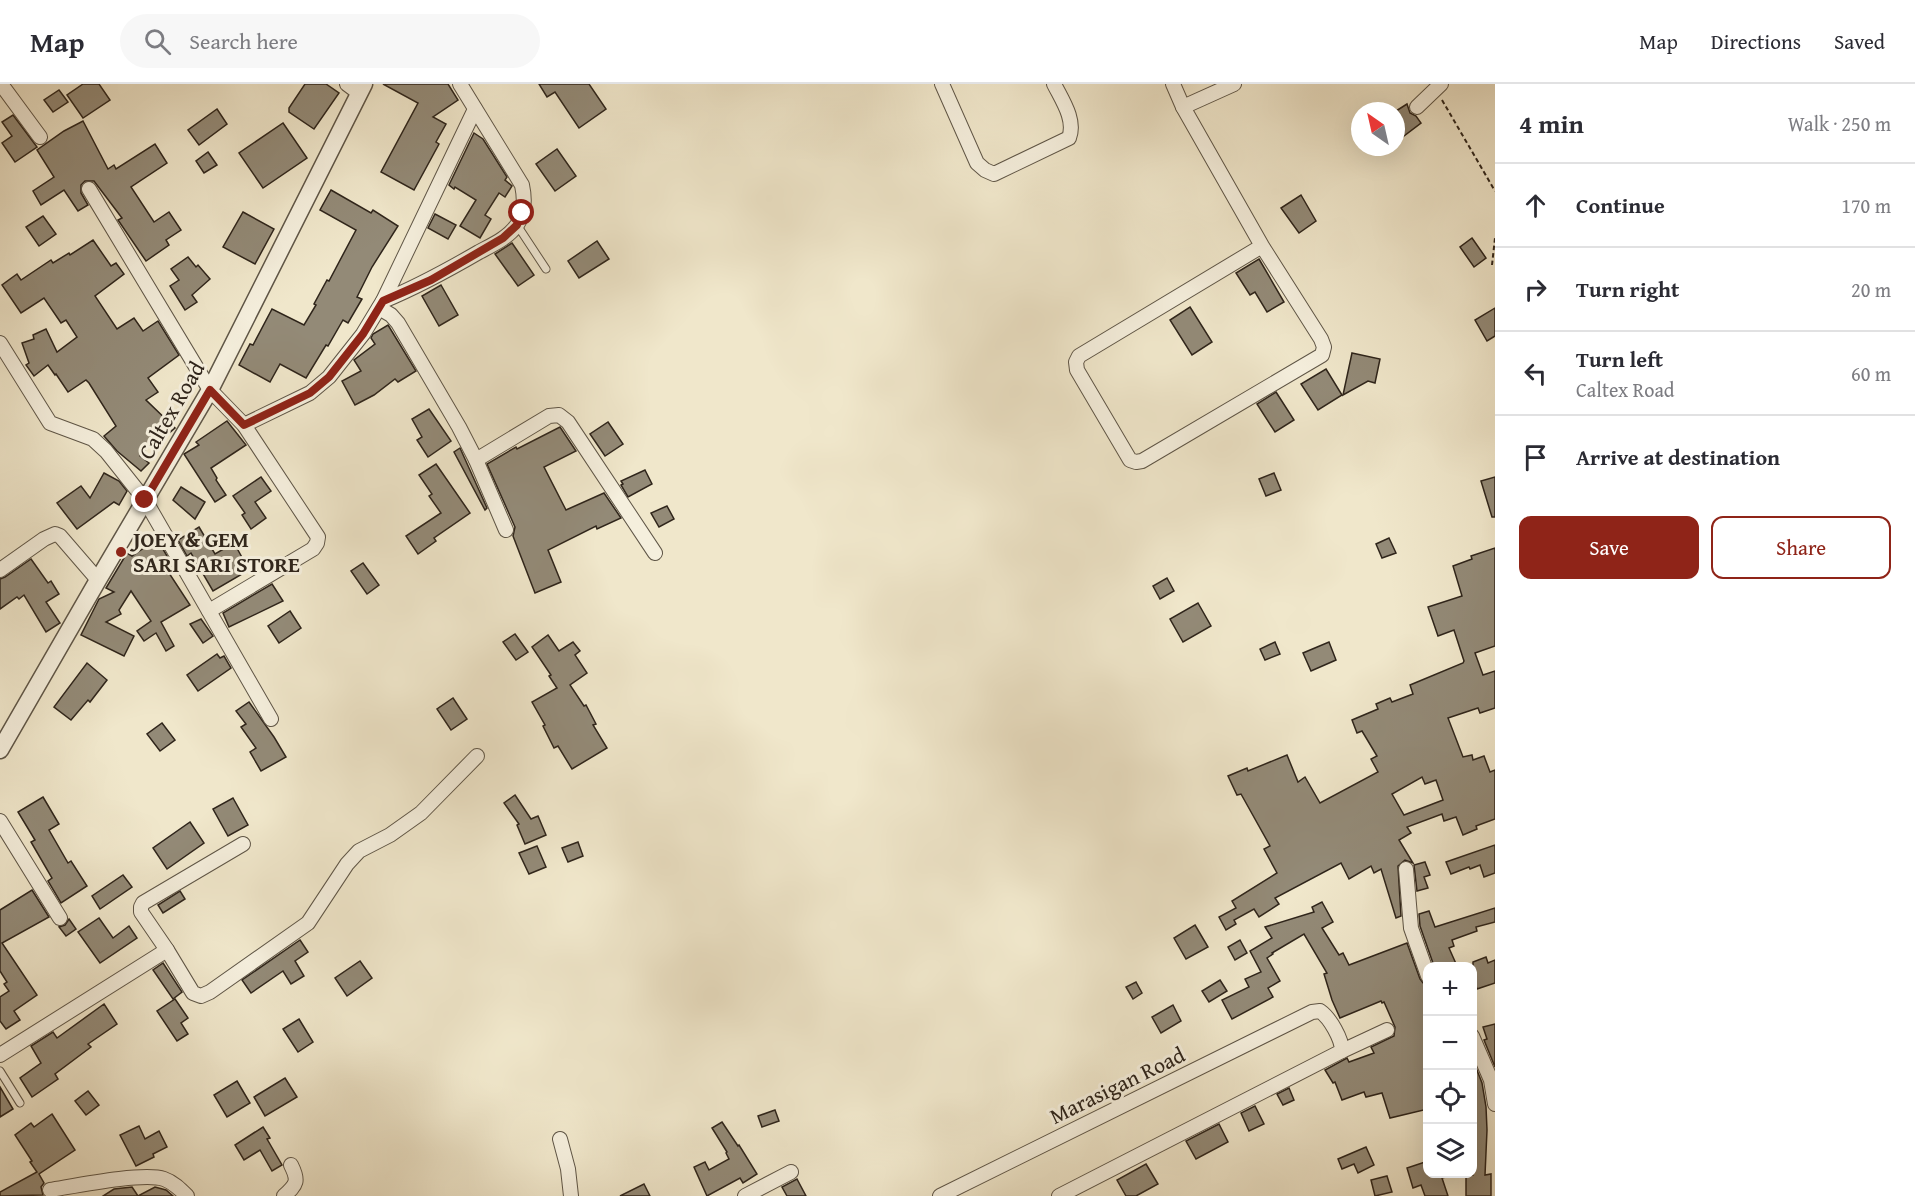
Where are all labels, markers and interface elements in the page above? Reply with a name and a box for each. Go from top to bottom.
search box [120,14,540,68]
text: Map [30,21,84,62]
icon: search [141,25,174,58]
text: Search here [189,25,298,57]
text: Map [1639,26,1678,57]
text: Directions [1711,26,1801,57]
text: Saved [1834,26,1885,57]
north arrow [1351,102,1405,156]
text: 4 min [1519,104,1584,143]
text: Walk · 250 m [1788,109,1891,138]
icon: ahead [1519,189,1552,222]
text: Continue [1576,189,1665,221]
text: 170 m [1841,191,1891,220]
route start [508,199,534,225]
icon: right [1519,273,1552,306]
text: Turn right [1576,273,1679,305]
text: 20 m [1851,275,1891,304]
text: Turn left [1576,343,1663,375]
street label: Caltex Road [130,355,212,465]
icon: left [1519,357,1552,390]
text: 60 m [1851,359,1891,388]
text: Caltex Road [1576,375,1675,404]
icon: arrive [1519,441,1552,474]
text: Arrive at destination [1576,441,1780,473]
route end [131,486,157,512]
button: Save [1519,516,1699,579]
button: Share [1711,516,1891,579]
place label: JOEY & GEM SARI SARI STORE [129,523,300,580]
marker: JOEY & GEM SARI SARI STORE [114,545,128,559]
map controls [1423,962,1477,1178]
button: + [1423,962,1477,1016]
button: − [1423,1016,1477,1070]
street label: Marasigan Road [1044,1038,1190,1132]
button: locate [1423,1070,1477,1124]
button: layers [1423,1124,1477,1178]

